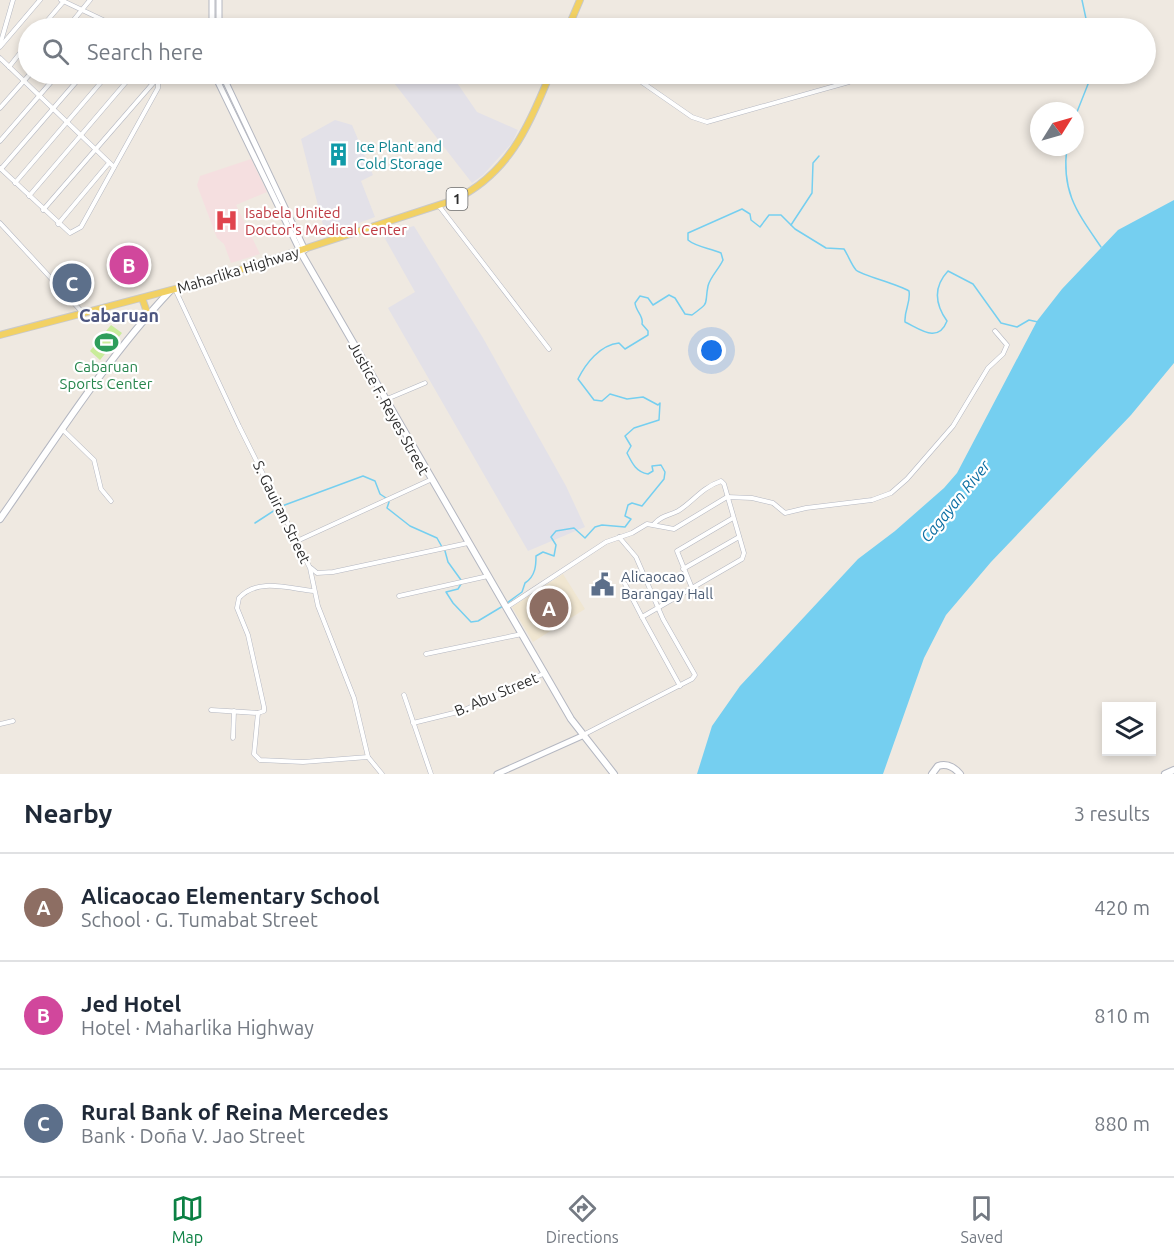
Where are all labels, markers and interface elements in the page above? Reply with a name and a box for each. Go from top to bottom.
search box [18,18,1156,84]
icon: search [39,35,72,68]
text: Search here [87,39,203,64]
north arrow [1030,102,1084,156]
place label: Ice Plant and Cold Storage [356,138,443,172]
building icon: Ice Plant and Cold Storage [325,142,351,168]
road number: 1 [446,188,468,210]
place label: Isabela United Doctor's Medical Center [245,204,407,238]
hospital icon: Isabela United Doctor's Medical Center [214,208,240,234]
pin: B [110,242,148,288]
street label: Maharlika Highway [175,243,301,297]
pin: C [52,260,92,306]
district label: Cabaruan [79,305,159,325]
sports icon: Cabaruan Sports Center [93,329,119,355]
your location [697,336,726,365]
street label: Justice F. Reyes Street [345,338,433,478]
place label: Cabaruan Sports Center [60,358,153,392]
water label: Cagayan River [917,456,994,545]
street label: S. Gauiran Street [250,458,314,566]
place label: Alicaocao Barangay Hall [621,568,713,602]
public building icon: Alicaocao Barangay Hall [590,572,616,598]
pin: A [530,586,568,630]
street label: B. Abu Street [452,669,540,719]
map controls [1102,702,1156,756]
button: layers [1102,702,1156,756]
text: Nearby [24,799,112,828]
text: 3 results [1074,802,1150,825]
text: Alicaocao Elementary School [81,883,380,908]
text: A [36,896,51,919]
text: 420 m [1094,896,1150,919]
text: School · G. Tumabat Street [81,908,318,931]
text: Jed Hotel [81,991,181,1016]
text: B [37,1004,50,1027]
text: 810 m [1094,1004,1150,1027]
text: Hotel · Maharlika Highway [81,1016,314,1039]
text: Rural Bank of Reina Mercedes [81,1099,389,1124]
text: C [37,1112,50,1135]
text: 880 m [1094,1112,1150,1135]
text: Bank · Doña V. Jao Street [81,1124,305,1147]
tab: Map [171,1192,204,1246]
tab: Directions [546,1192,619,1246]
tab: Saved [961,1192,1003,1246]

